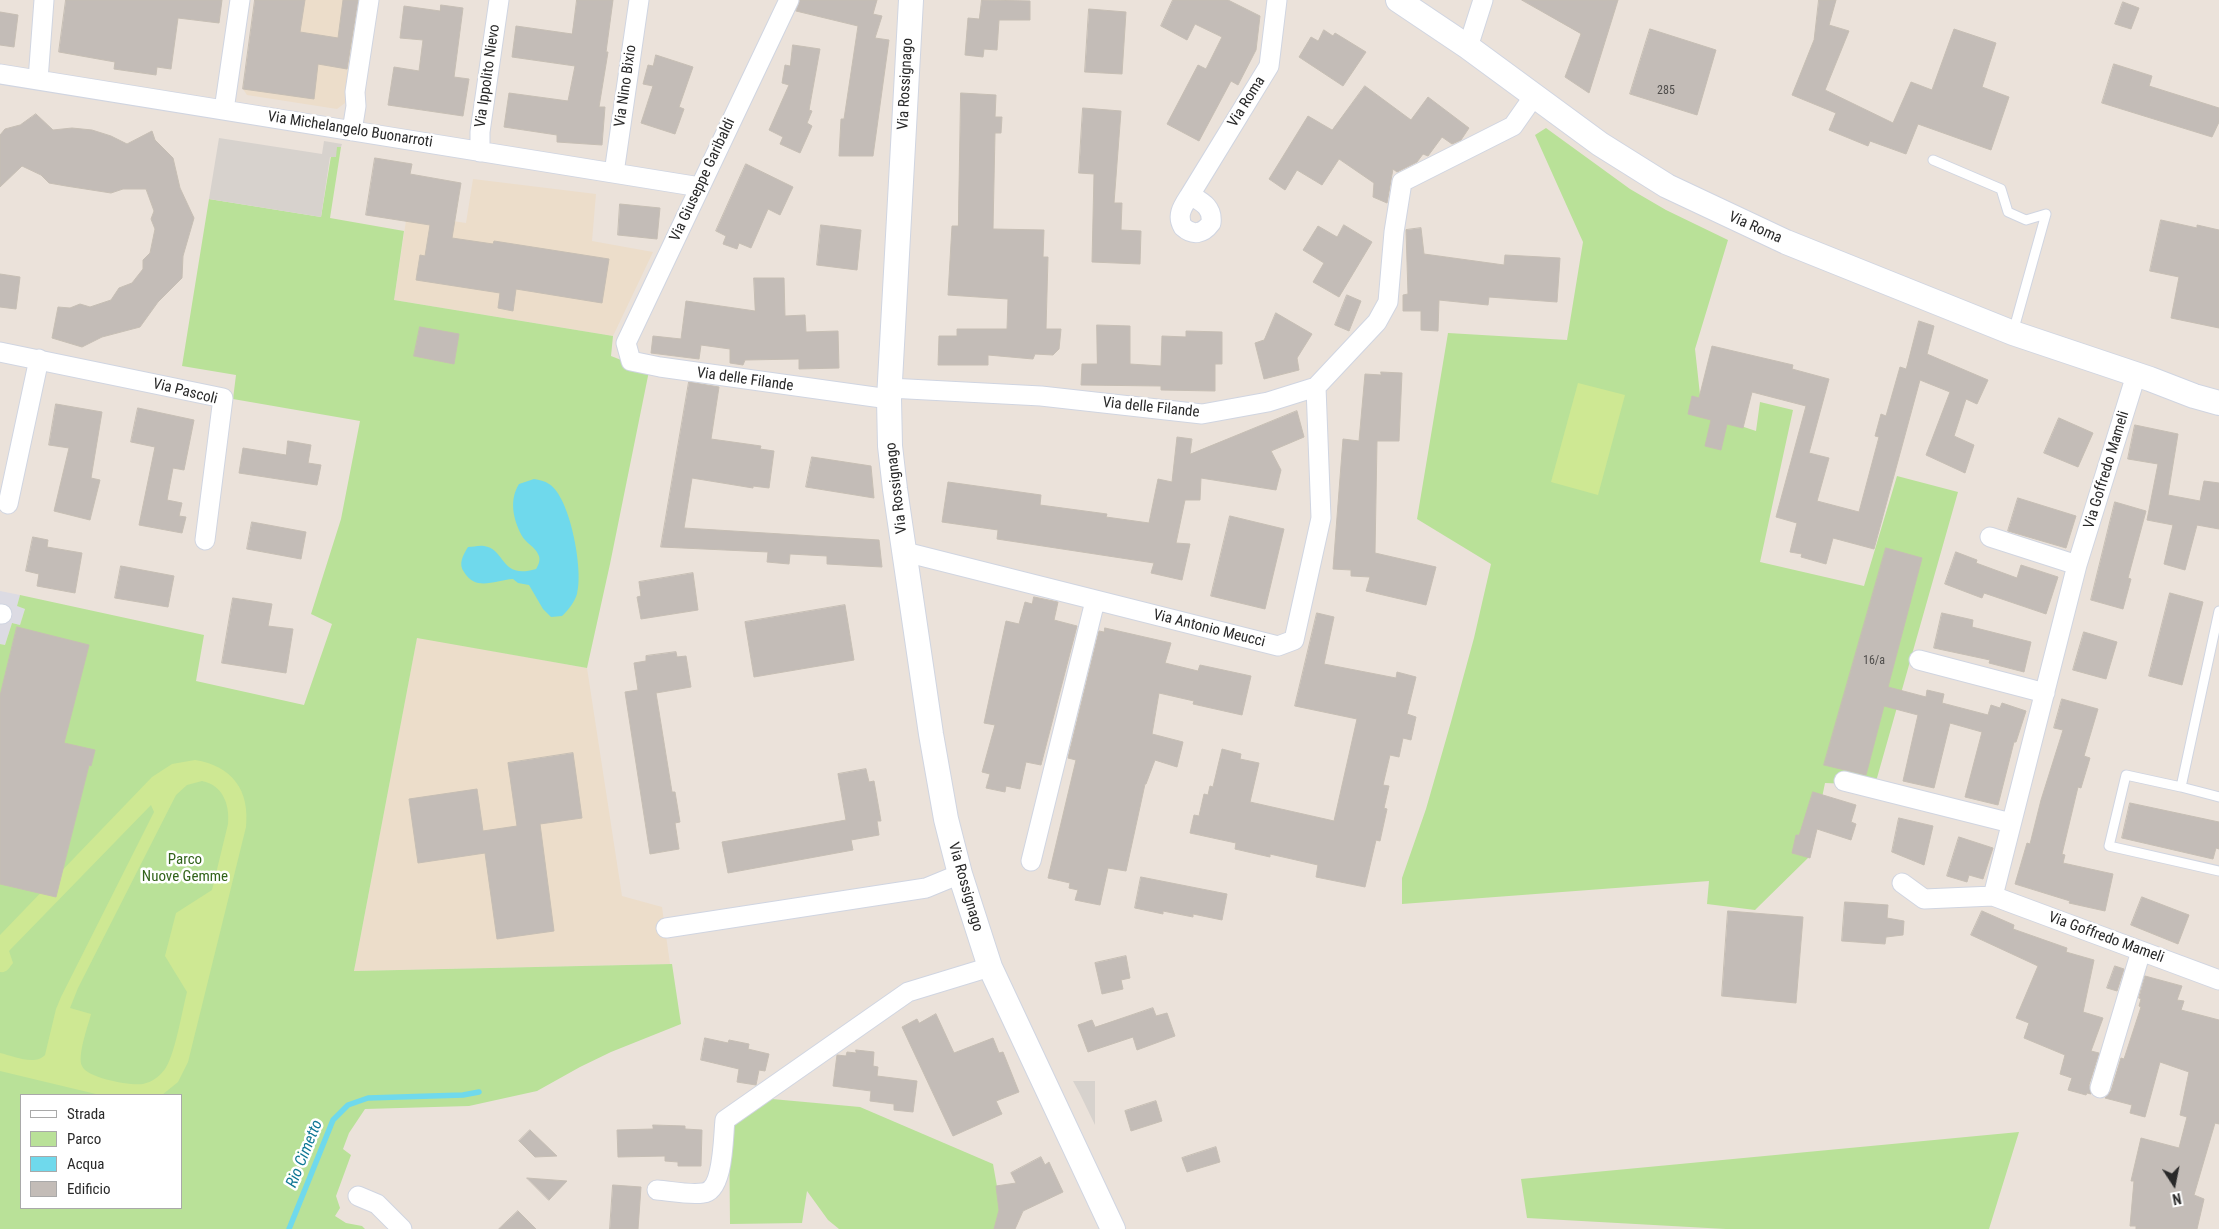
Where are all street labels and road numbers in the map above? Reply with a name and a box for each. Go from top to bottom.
street label: Via Ippolito Nievo [472,23,504,129]
street label: Via Rossignago [895,38,917,130]
street label: Via Nino Bixio [611,44,641,128]
street label: Via Roma [1224,73,1270,131]
street label: Via Michelangelo Buonarroti [266,108,434,152]
street label: Via Giuseppe Garibaldi [666,115,740,245]
street label: Via Roma [1726,208,1784,248]
street label: Via delle Filande [696,364,794,396]
street label: Via Pascoli [151,375,219,409]
street label: Via delle Filande [1102,394,1200,422]
street label: Via Goffredo Mameli [2081,409,2133,531]
street label: Via Rossignago [882,441,912,535]
street label: Via Antonio Meucci [1151,606,1267,652]
street label: Via Rossignago [944,840,986,934]
street label: Via Goffredo Mameli [2046,909,2166,967]

